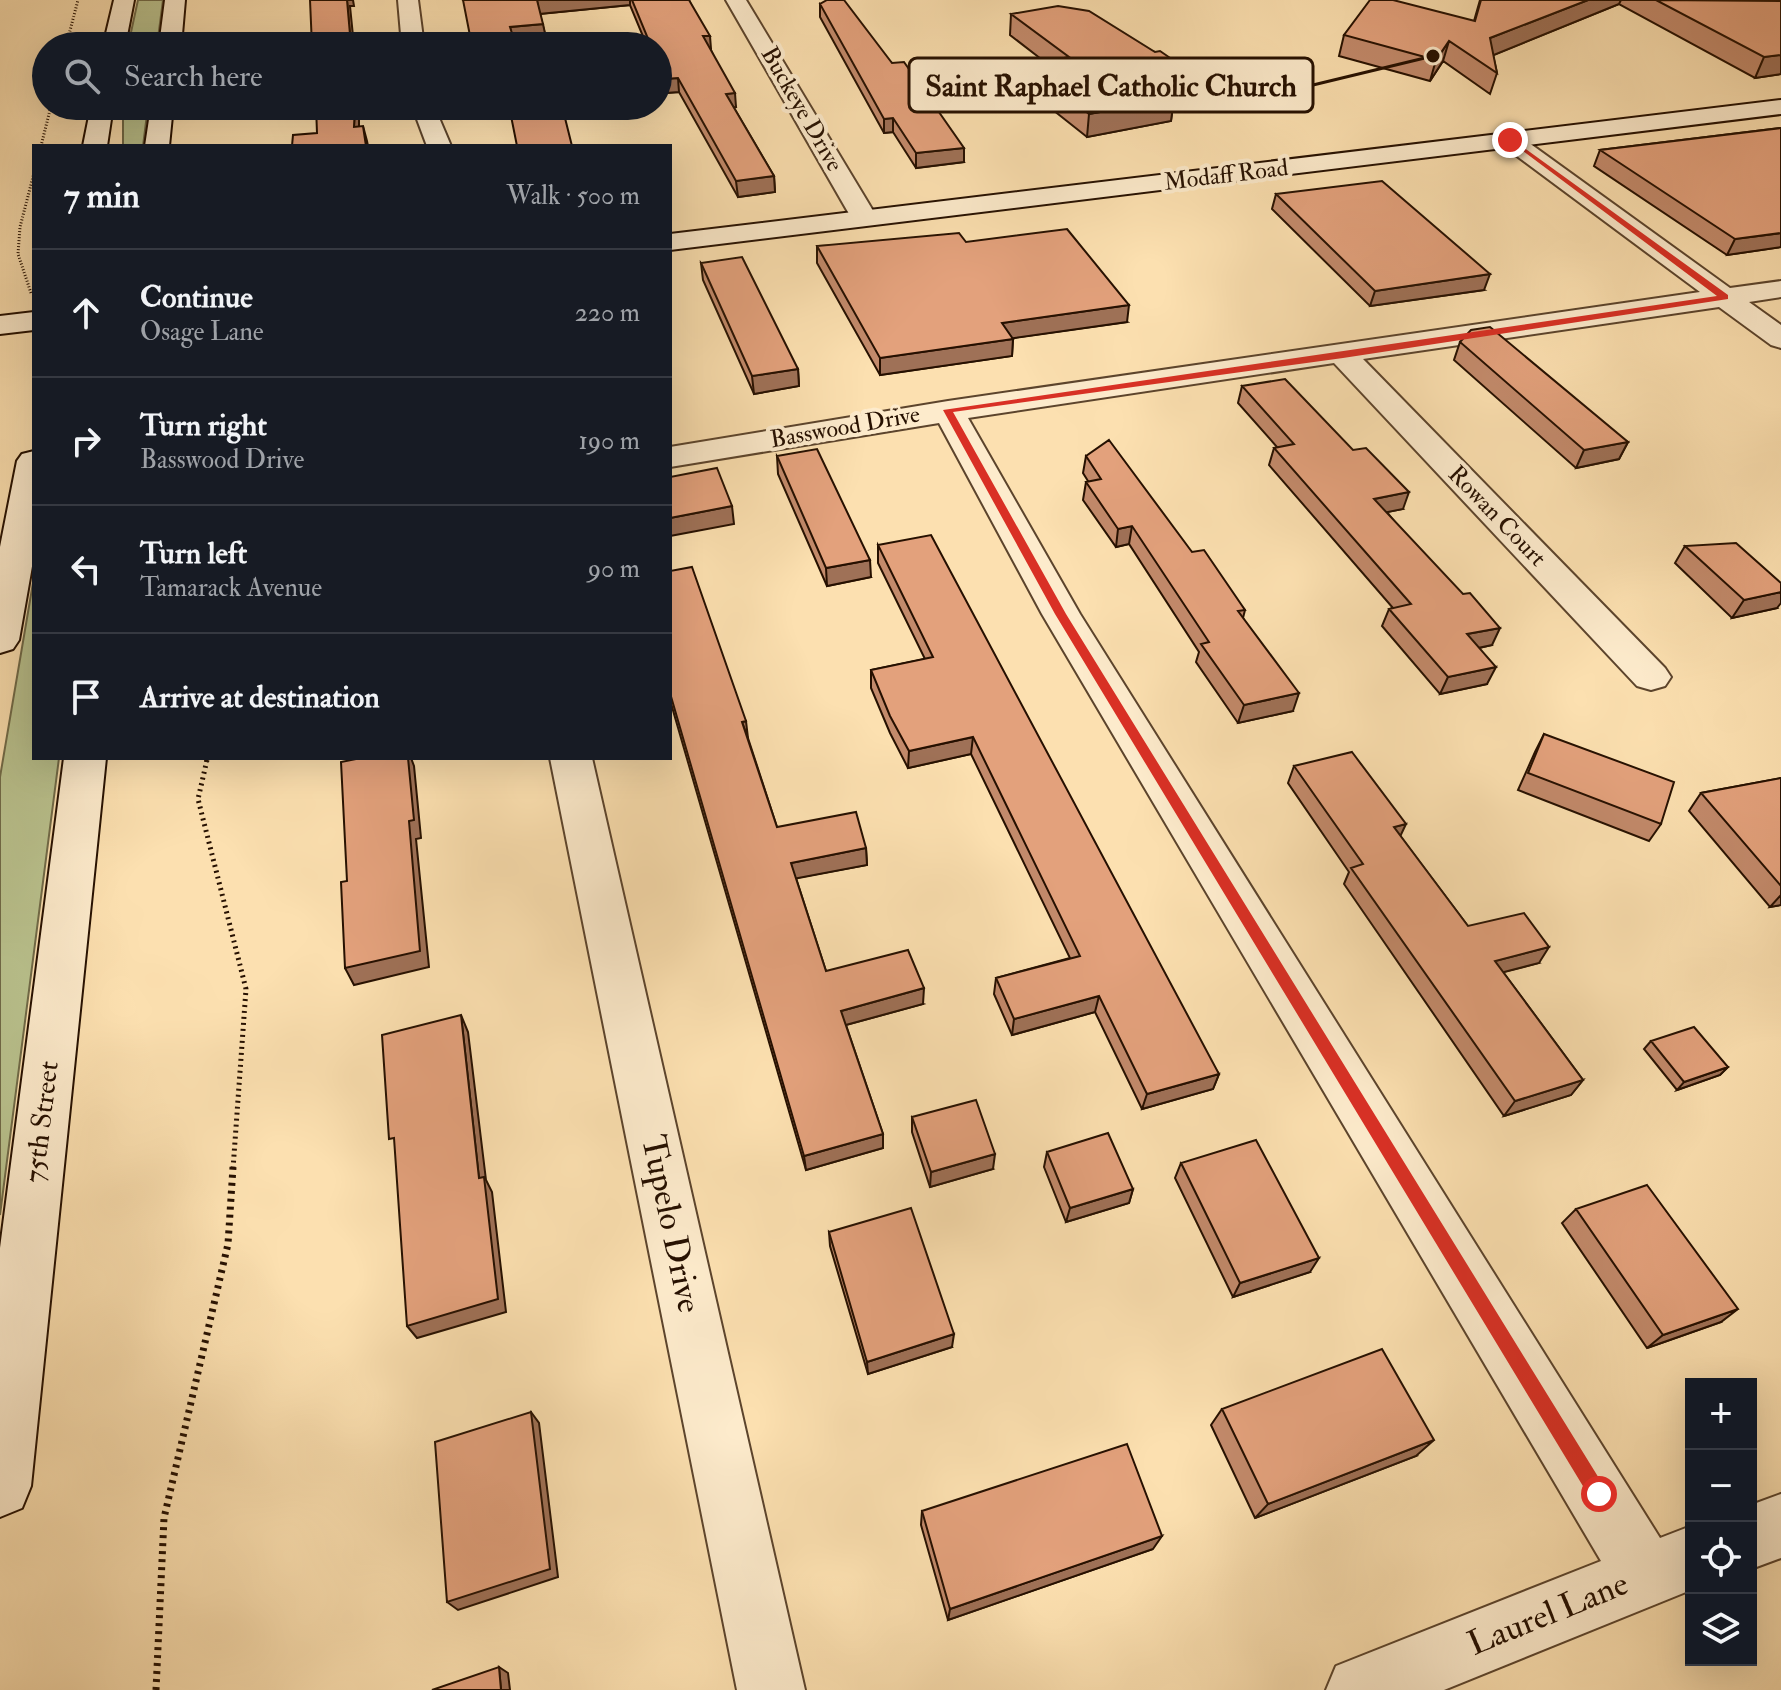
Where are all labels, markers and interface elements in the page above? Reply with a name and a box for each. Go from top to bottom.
search box [32,32,672,120]
street label: Buckeye Drive [754,41,850,177]
icon: search [60,54,104,98]
text: Search here [124,58,263,95]
callout: Saint Raphael Catholic Church [909,58,1313,112]
text: Saint Raphael Catholic Church [925,68,1297,105]
route end [1492,122,1528,158]
street label: Modaff Road [1162,152,1290,198]
text: 7 min [64,175,140,218]
text: Walk · 500 m [506,180,640,212]
text: Continue [140,279,253,316]
icon: ahead [64,291,108,335]
text: 220 m [575,297,640,329]
text: Osage Lane [140,316,264,348]
street label: Basswood Drive [768,399,922,455]
text: Turn right [140,407,267,444]
icon: right [64,419,108,463]
text: 190 m [579,425,640,457]
text: Basswood Drive [140,444,304,476]
street label: Rowan Court [1441,459,1553,573]
text: Turn left [140,535,247,572]
icon: left [64,547,108,591]
text: 90 m [588,553,640,585]
text: Tamarack Avenue [140,572,322,604]
icon: arrive [64,675,108,719]
text: Arrive at destination [140,679,380,716]
street label: 75th Street [17,1059,67,1185]
street label: Tupelo Drive [631,1131,711,1317]
map controls [1685,1378,1757,1666]
button: + [1685,1378,1757,1450]
button: − [1685,1450,1757,1522]
route start [1581,1476,1617,1512]
button: locate [1685,1522,1757,1594]
street label: Laurel Lane [1461,1562,1635,1666]
button: layers [1685,1594,1757,1666]

